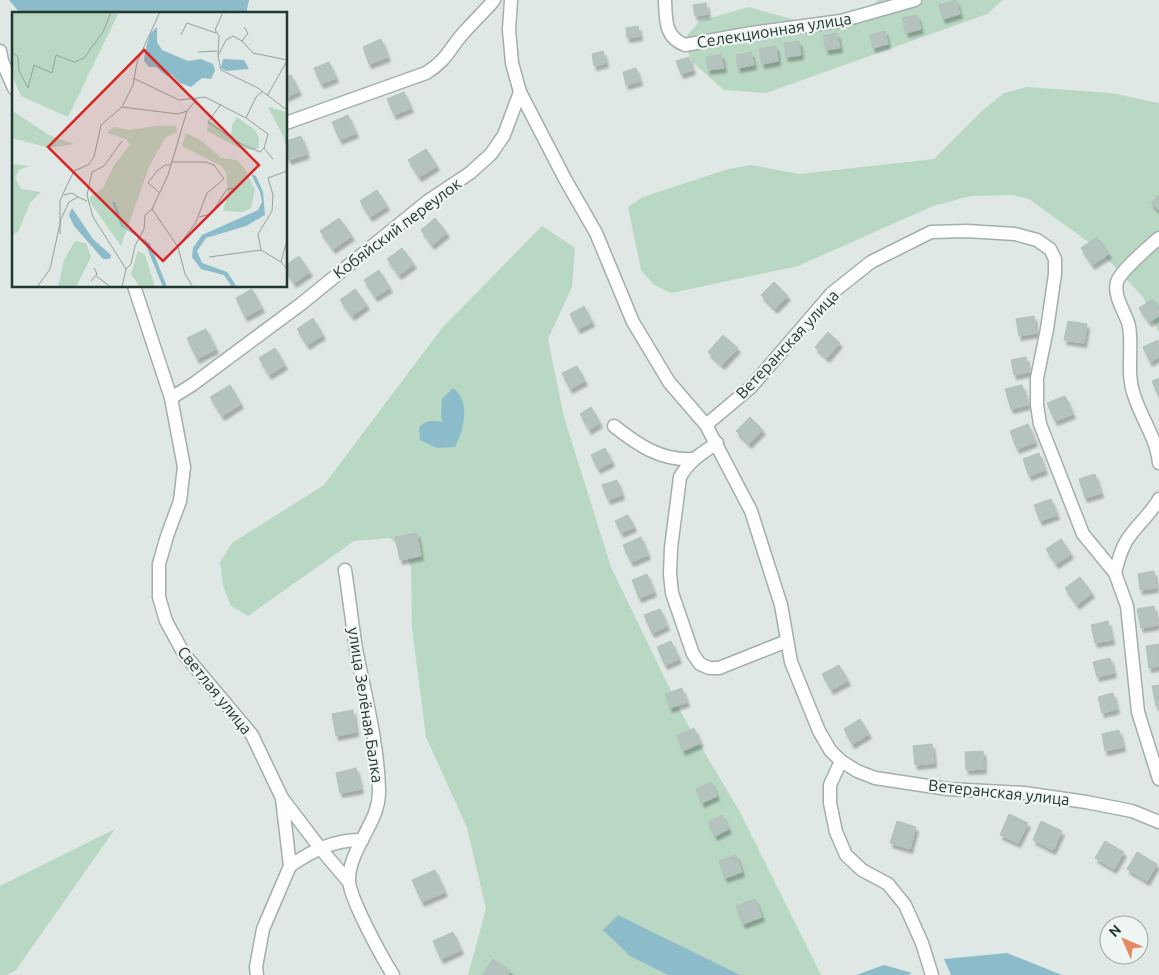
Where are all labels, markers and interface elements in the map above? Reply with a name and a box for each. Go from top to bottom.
street label: Селекционная улица [695,9,853,51]
inset map [12,12,288,288]
street label: Кобяйский переулок [330,174,464,282]
street label: Ветеранская улица [732,286,842,402]
street label: улица Зелёная Балка [345,626,387,784]
street label: Светлая улица [174,642,256,738]
street label: Ветеранская улица [928,776,1070,808]
north arrow [1099,915,1149,965]
text: N [1105,921,1124,940]

